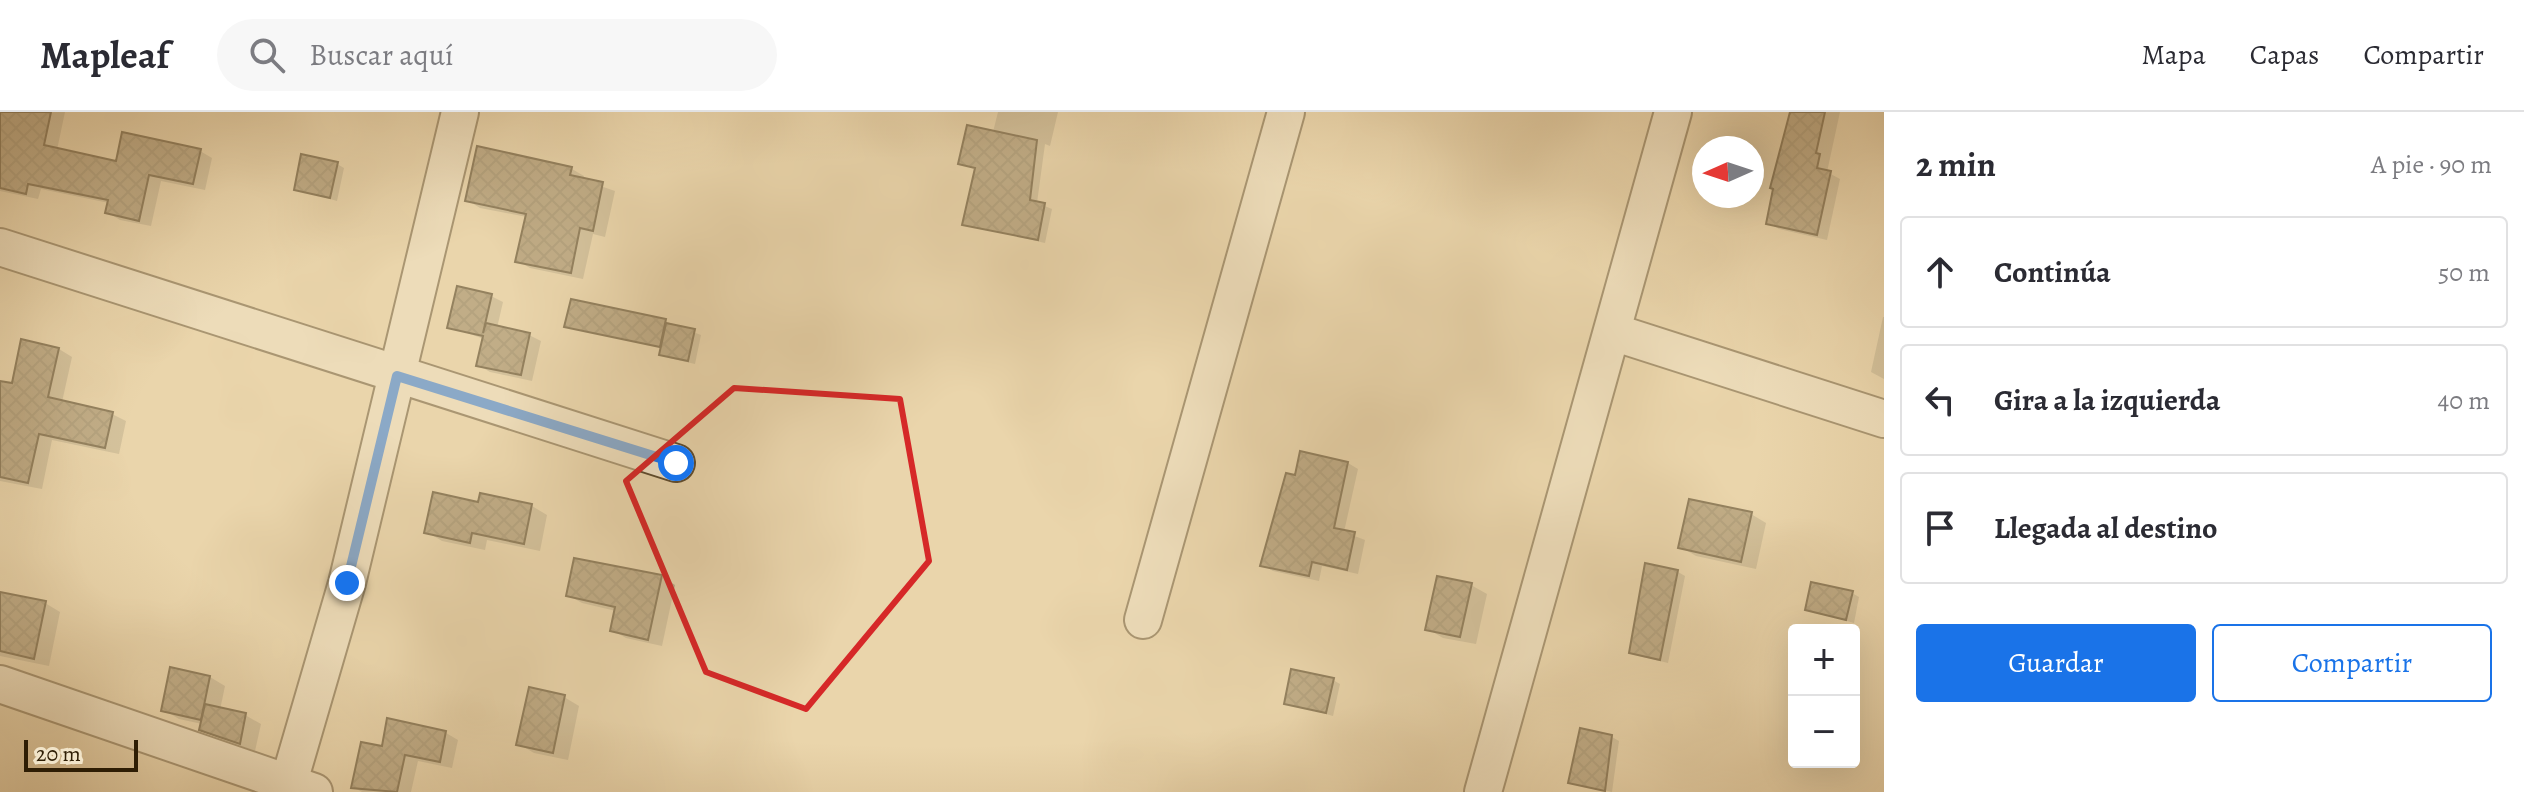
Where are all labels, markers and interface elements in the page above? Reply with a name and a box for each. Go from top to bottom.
search box [217,19,777,91]
text: Mapleaf [40,29,169,81]
icon: search [245,33,289,77]
text: Buscar aquí [309,35,453,75]
text: Mapa [2141,36,2206,74]
text: Capas [2250,36,2319,74]
text: Compartir [2363,36,2484,74]
north arrow [1692,136,1764,208]
text: 2 min [1916,141,1996,188]
text: A pie · 90 m [2371,147,2492,182]
icon: ahead [1918,250,1962,294]
text: Continúa [1994,252,2111,292]
text: 50 m [2438,255,2490,290]
icon: left [1918,378,1962,422]
text: Gira a la izquierda [1994,380,2220,420]
text: 40 m [2438,383,2490,418]
route start [658,445,694,481]
icon: arrive [1918,506,1962,550]
text: Llegada al destino [1994,508,2217,548]
route end [329,565,365,601]
map controls [1788,624,1860,768]
button: + [1788,624,1860,696]
button: Guardar [1916,624,2196,702]
button: Compartir [2212,624,2492,702]
button: − [1788,696,1860,768]
scale bar [24,736,138,772]
text: 20 m [36,739,81,769]

